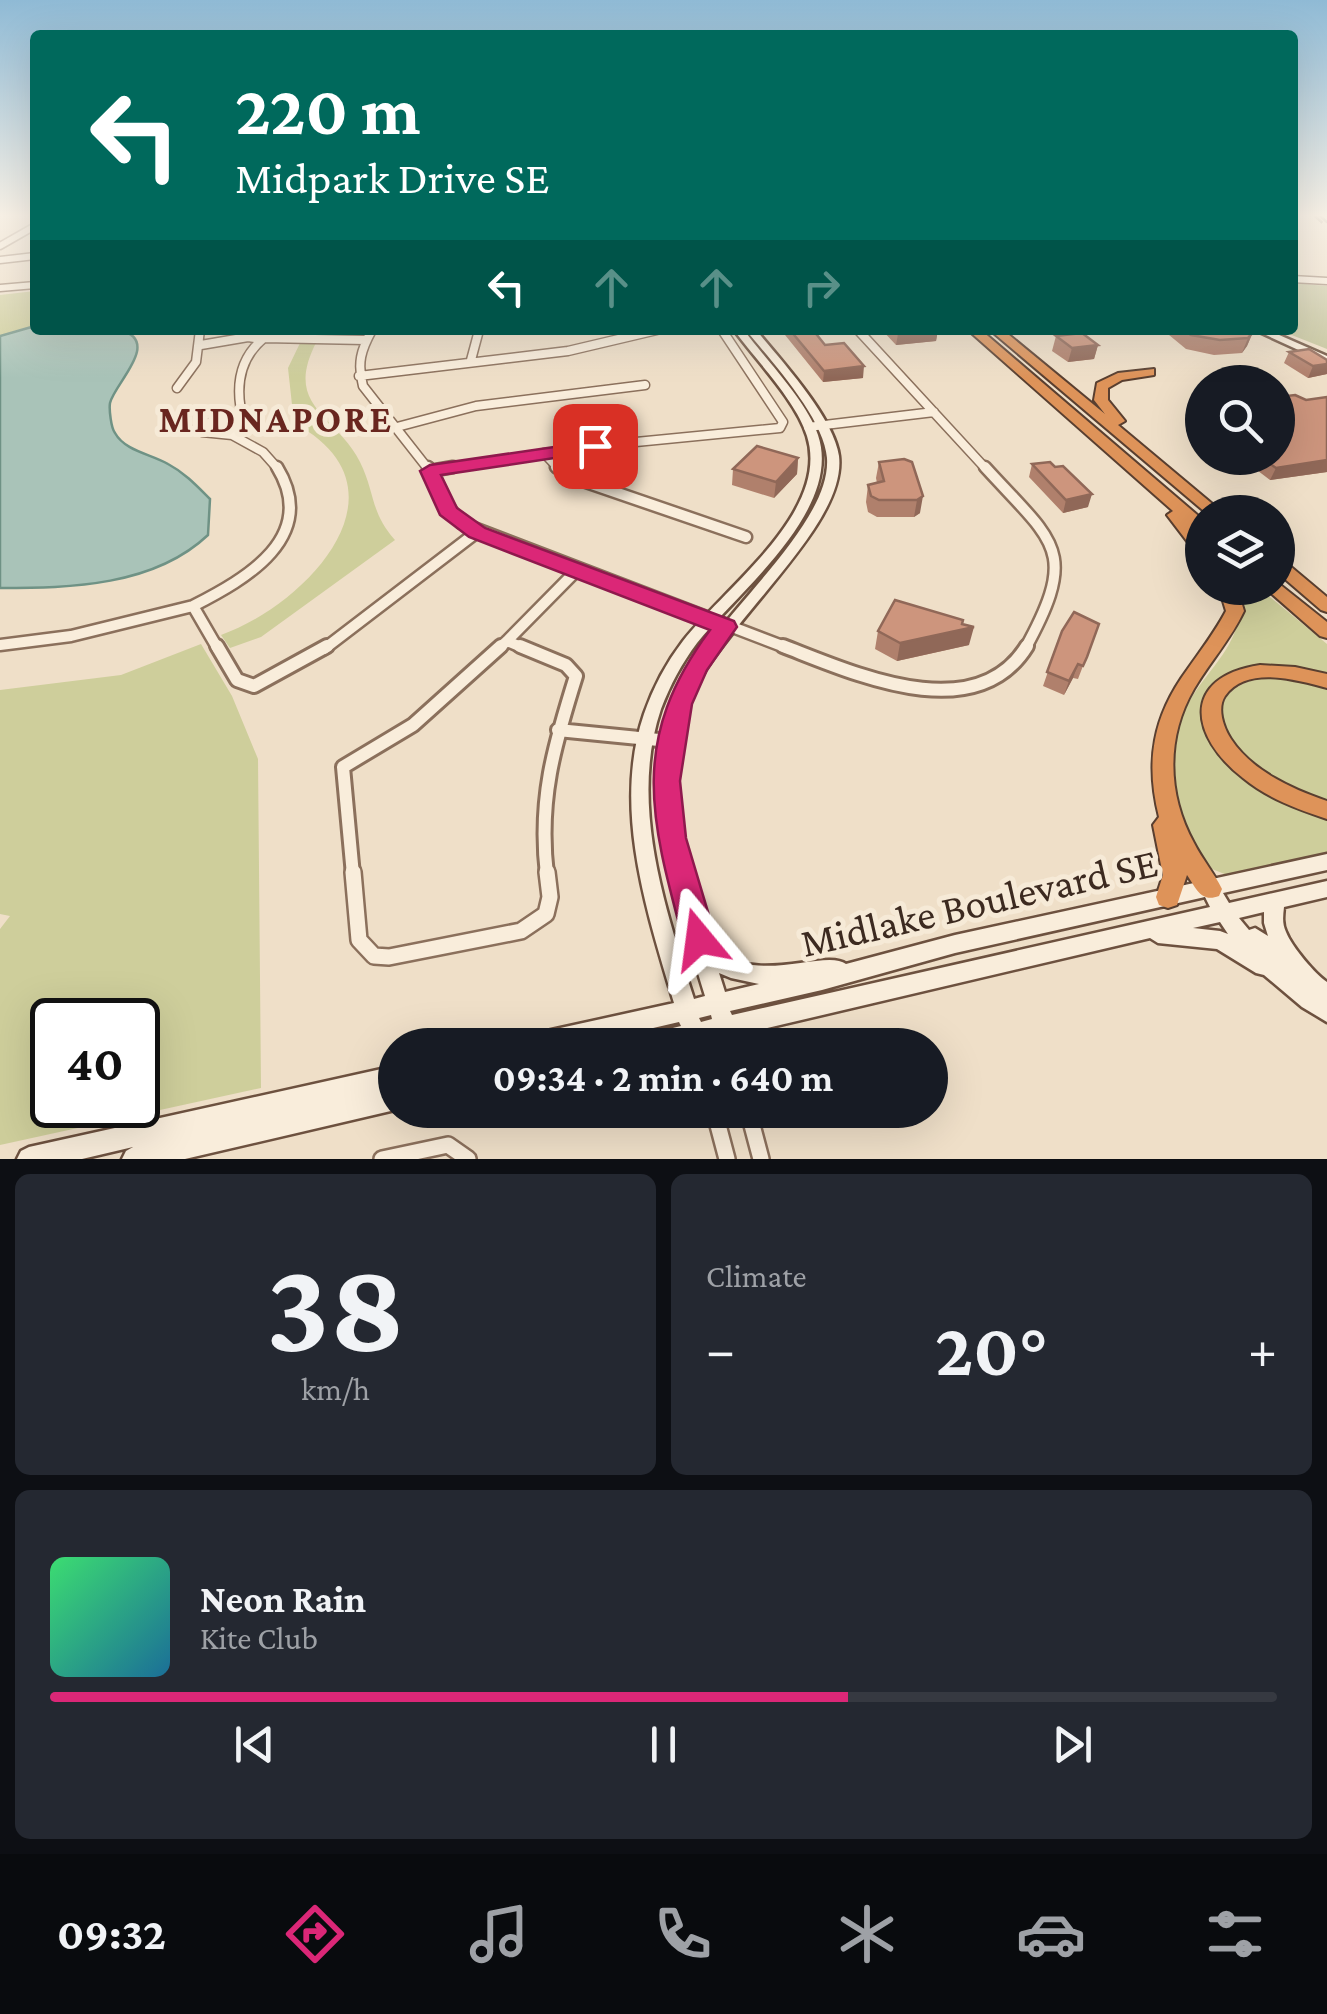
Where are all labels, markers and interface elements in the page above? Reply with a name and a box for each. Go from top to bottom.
icon: left [70,70,200,200]
text: 220 m [235,71,421,149]
text: Midpark Drive SE [235,153,550,203]
icon: left [479,260,534,315]
icon: ahead [584,260,639,315]
icon: ahead [689,260,744,315]
icon: right [794,260,849,315]
map controls [1185,365,1295,605]
button: search [1185,365,1295,475]
district label: MIDNAPORE [159,398,394,440]
pin [553,404,638,489]
icon: arrive [568,419,623,474]
button: layers [1185,495,1295,605]
street label: Midlake Boulevard SE [796,838,1162,966]
position arrow [647,887,751,991]
speed limit sign: 40 [30,998,160,1128]
text: 09:34 · 2 min · 640 m [493,1057,833,1099]
text: 38 [266,1233,405,1378]
text: Climate [706,1258,807,1294]
text: 20° [935,1308,1048,1391]
text: − [706,1319,735,1380]
text: + [1248,1319,1277,1380]
text: km/h [301,1371,370,1407]
text: Neon Rain [200,1578,366,1620]
text: Kite Club [200,1620,318,1656]
icon: previous [227,1717,282,1772]
icon: pause [636,1717,691,1772]
icon: next [1045,1717,1100,1772]
icon: directions [280,1899,350,1969]
icon: music [464,1899,534,1969]
icon: phone [648,1899,718,1969]
icon: climate [832,1899,902,1969]
icon: car [1016,1899,1086,1969]
icon: filters [1200,1899,1270,1969]
text: 09:32 [57,1909,166,1959]

